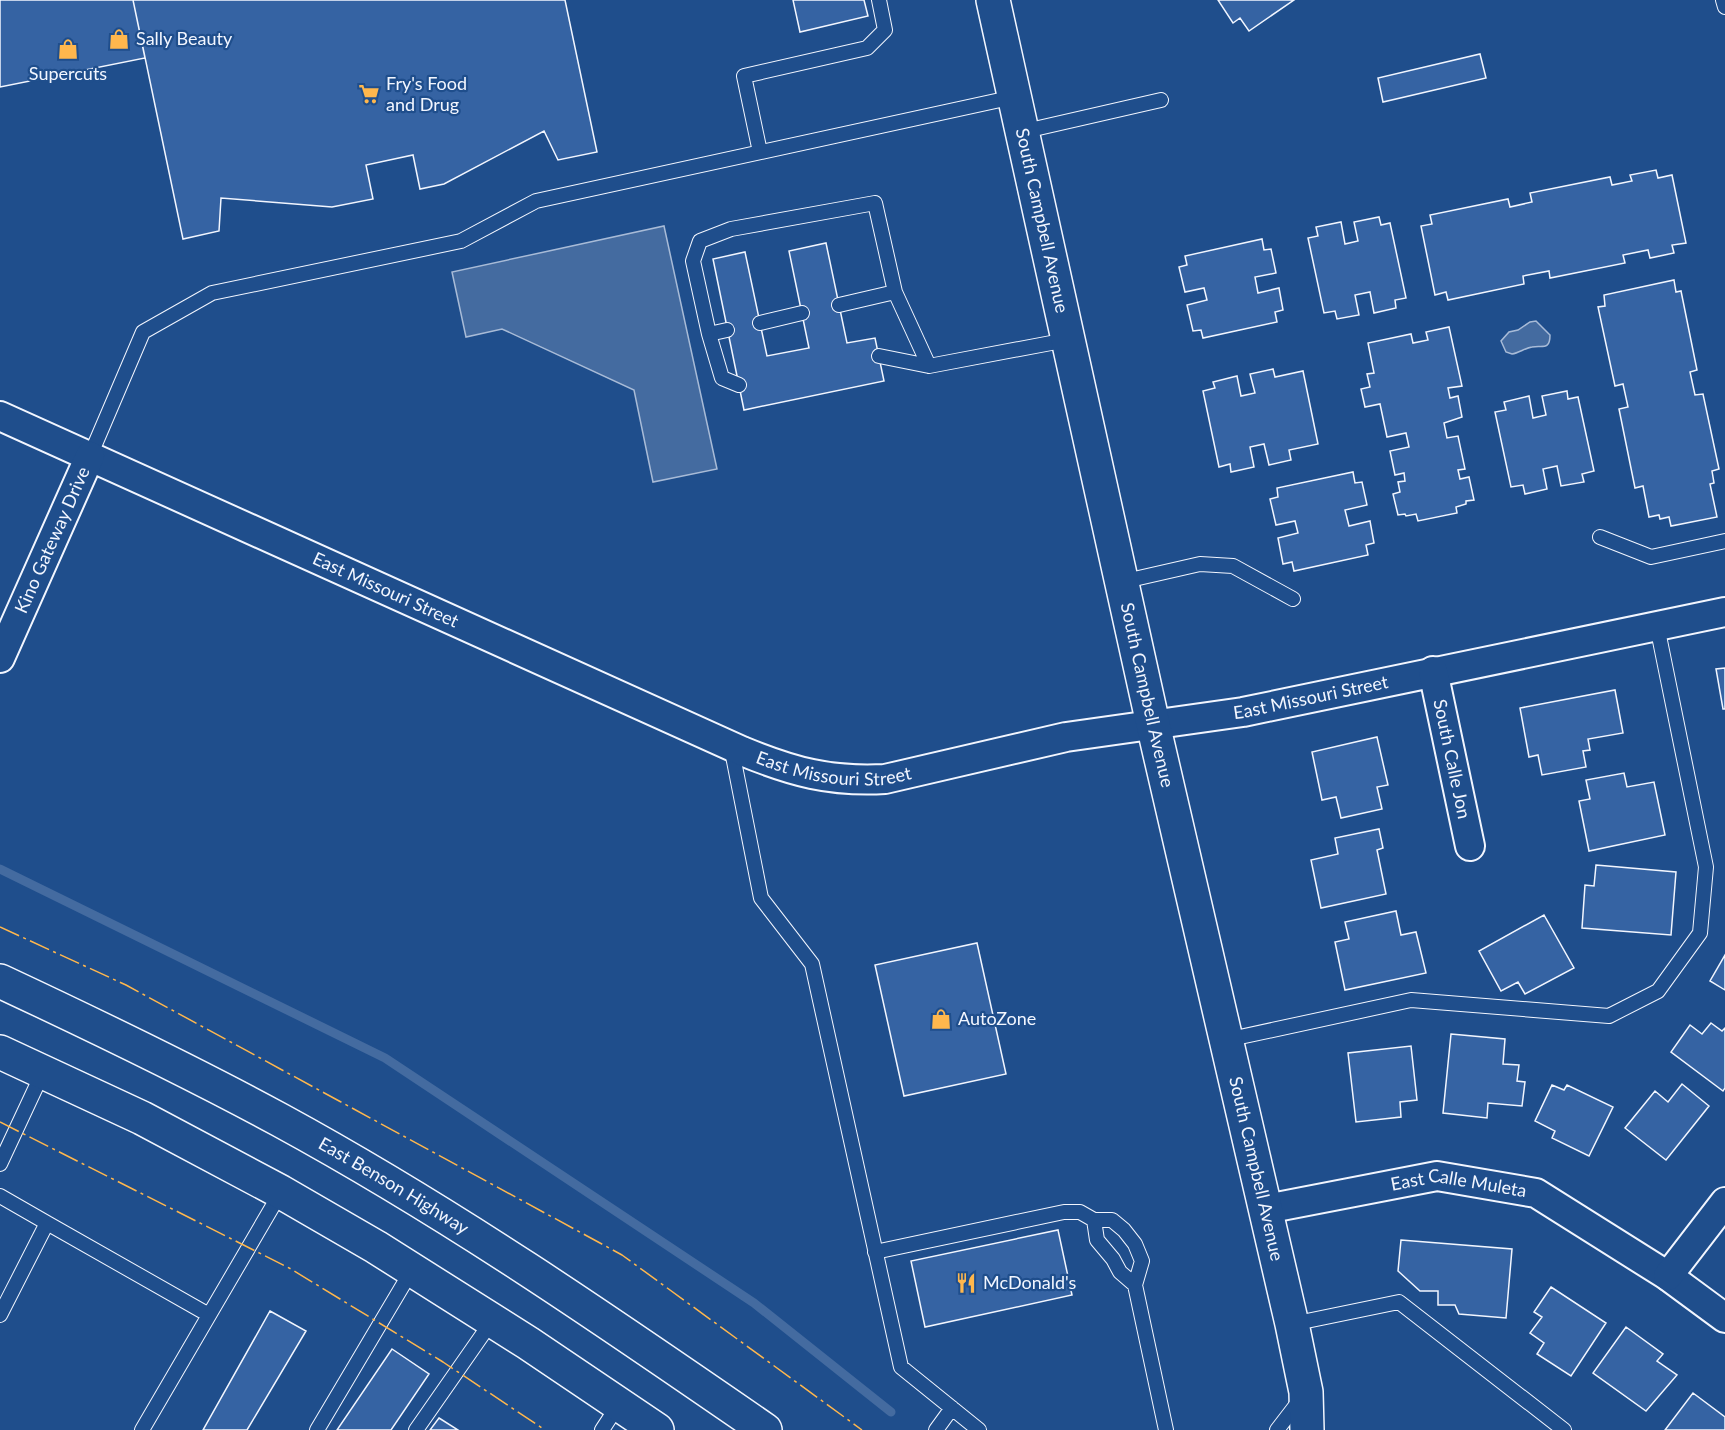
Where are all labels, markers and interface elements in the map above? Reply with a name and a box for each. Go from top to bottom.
shop icon: Sally Beauty [107,27,131,51]
place label: Sally Beauty [136,27,233,49]
shop icon: Supercuts [56,37,80,61]
place label: Supercuts [29,62,107,84]
place label: Fry's Food and Drug [386,72,467,115]
supermarket icon: Fry's Food and Drug [357,82,381,106]
street label: South Campbell Avenue [1012,126,1074,315]
street label: Kino Gateway Drive [9,463,94,616]
street label: East Missouri Street [309,547,463,632]
street label: South Campbell Avenue [1117,600,1179,789]
street label: East Missouri Street [1232,670,1391,723]
street label: South Calle Jon [1429,697,1476,821]
street label: East Missouri Street [753,746,914,790]
shop icon: AutoZone [929,1007,953,1031]
place label: AutoZone [958,1007,1036,1029]
street label: South Campbell Avenue [1225,1074,1289,1263]
street label: East Benson Highway [315,1132,474,1239]
street label: East Calle Muleta [1389,1164,1528,1201]
restaurant icon: McDonald's [954,1271,978,1295]
place label: McDonald's [983,1271,1077,1293]

